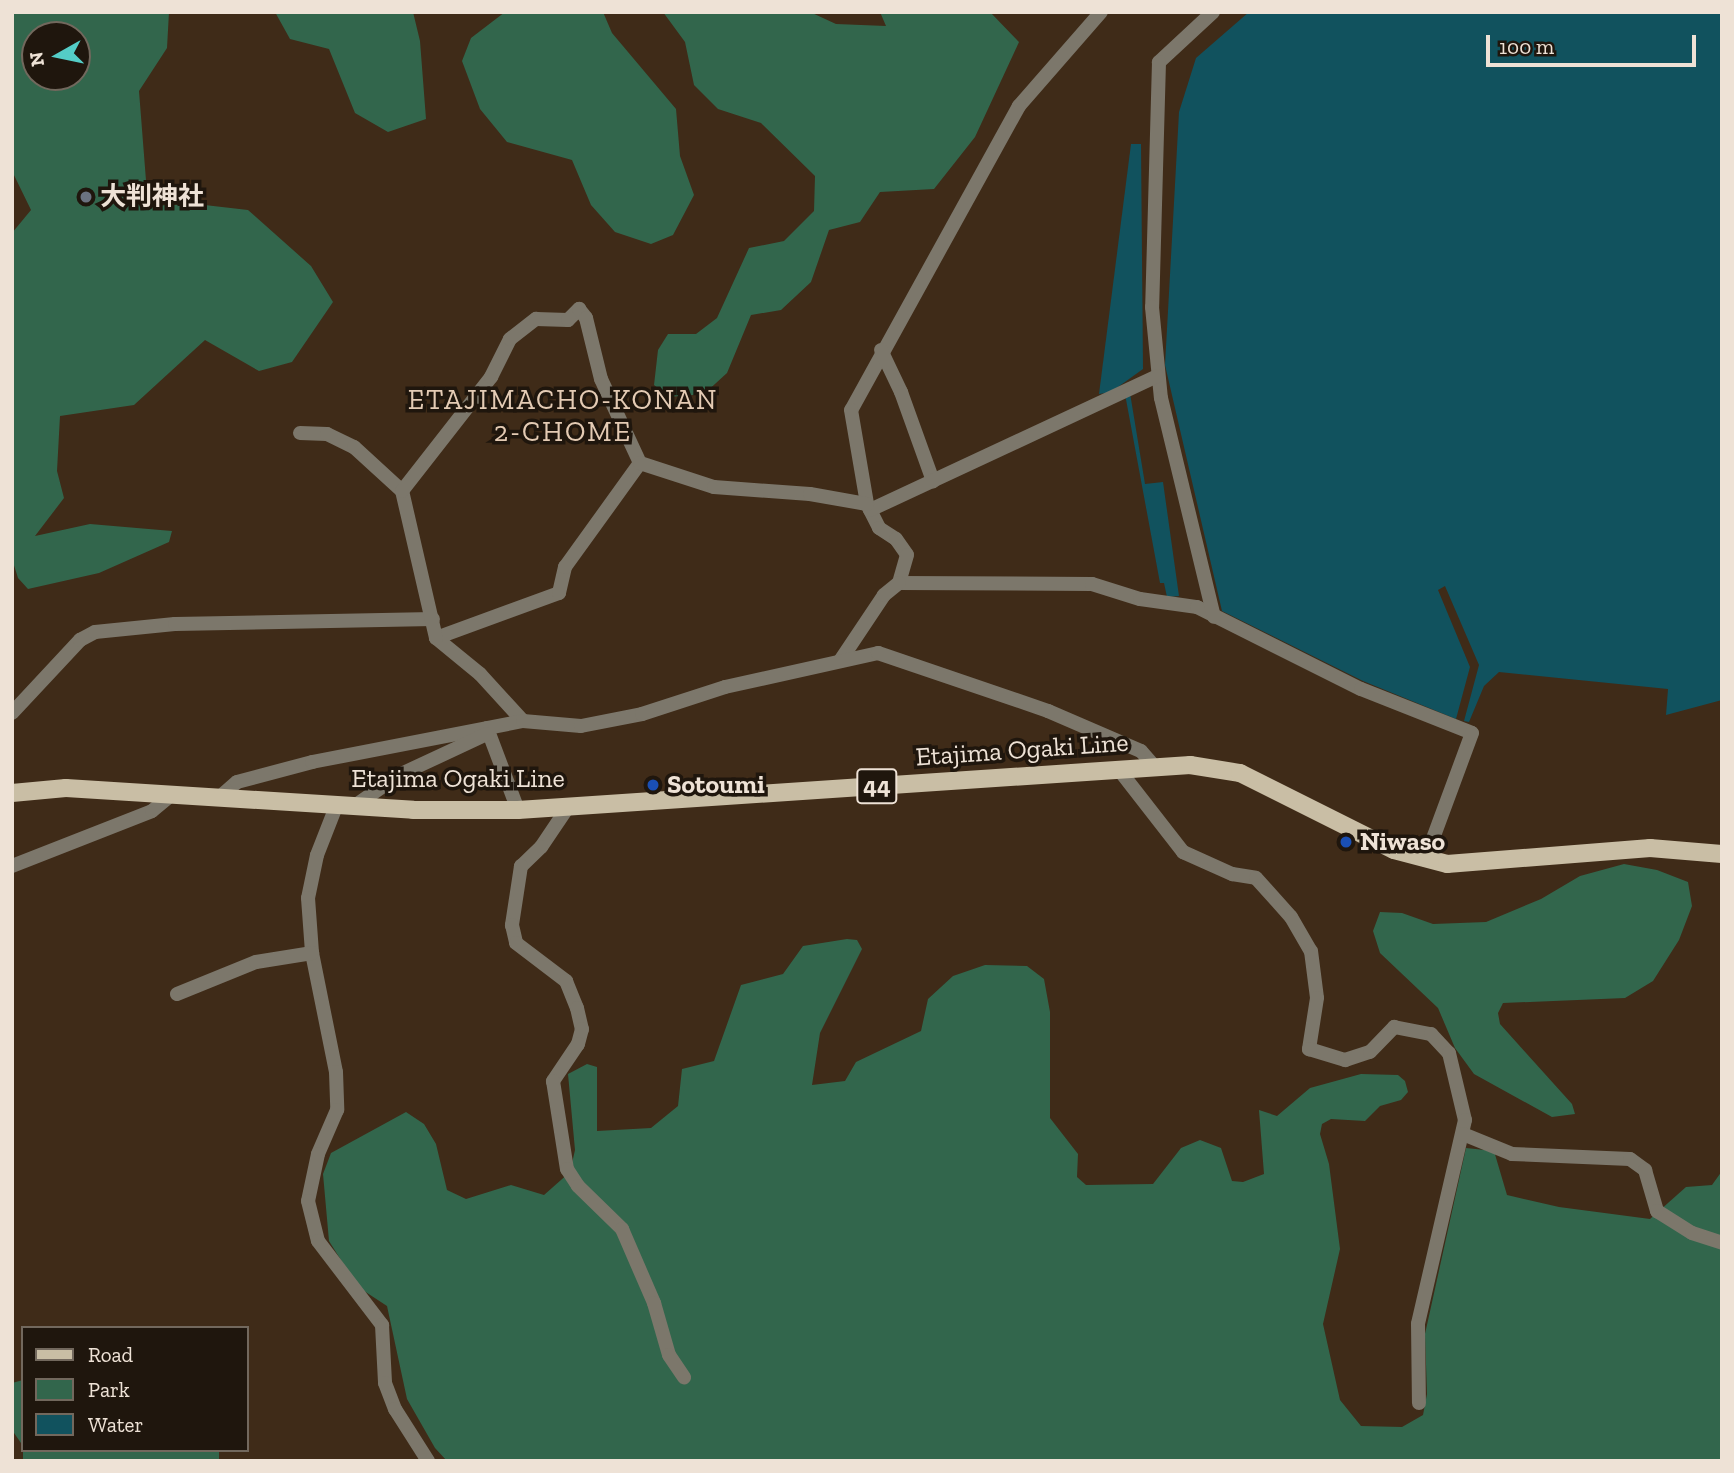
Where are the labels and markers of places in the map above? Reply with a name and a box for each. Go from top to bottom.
place label: 大判神社 [100,181,204,213]
marker: 大判神社 [78,189,94,205]
place label: Sotoumi [667,769,765,801]
marker: Sotoumi [645,777,661,793]
place label: Niwaso [1360,826,1445,858]
marker: Niwaso [1338,834,1354,850]

